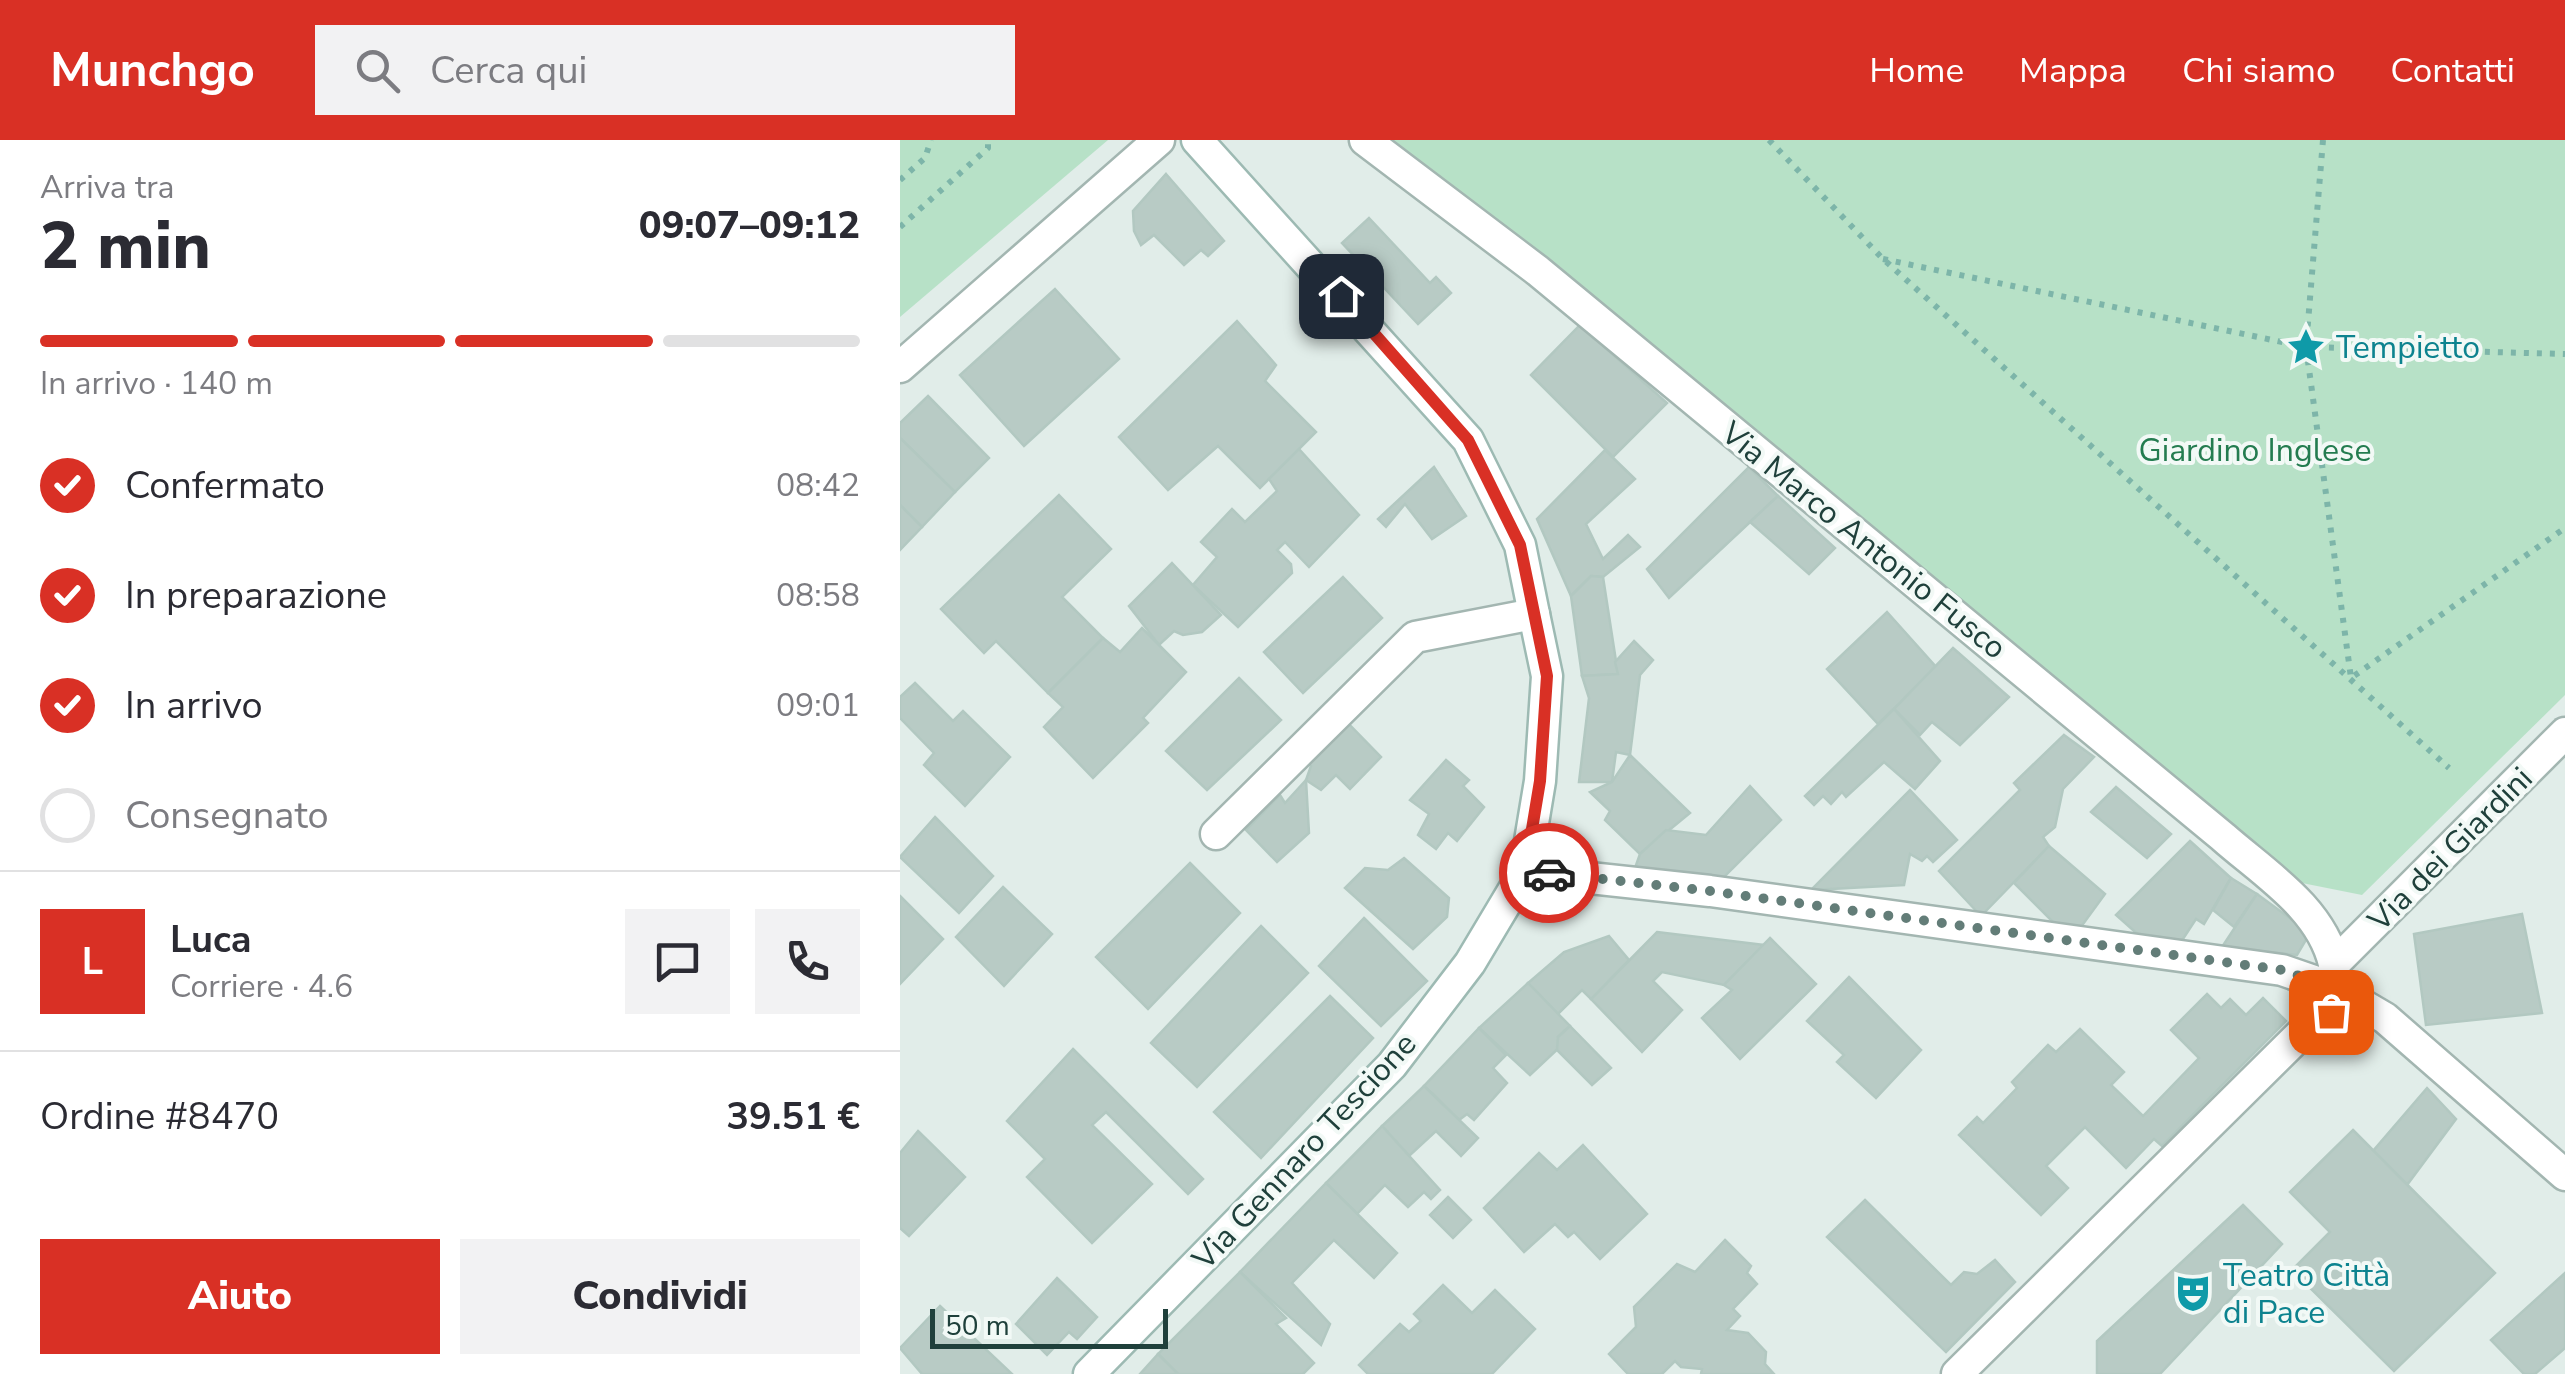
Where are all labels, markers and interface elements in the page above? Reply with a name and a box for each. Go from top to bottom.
search box [315,25,1015,115]
text: Munchgo [50,37,255,103]
icon: search [350,43,405,98]
text: Cerca qui [430,45,587,96]
text: Home [1869,47,1964,94]
text: Mappa [2019,47,2127,94]
text: Chi siamo [2182,47,2335,94]
text: Contatti [2390,47,2515,94]
text: Arriva tra [40,166,174,209]
text: 09:07–09:12 [639,200,860,251]
text: 2 min [40,202,211,291]
pin [1299,254,1384,339]
icon: home [1314,269,1369,324]
place icon: Tempietto [2285,326,2327,368]
place label: Tempietto [2336,326,2480,369]
text: In arrivo · 140 m [40,362,273,405]
street label: Via Marco Antonio Fusco [1711,411,2015,669]
park label: Giardino Inglese [2138,429,2372,472]
icon: check [40,458,95,513]
text: Confermato [125,460,325,511]
text: 08:42 [776,464,860,507]
icon: check [40,568,95,623]
text: In preparazione [125,570,387,621]
text: 08:58 [776,574,860,617]
icon: check [40,678,95,733]
text: In arrivo [125,680,263,731]
text: 09:01 [776,684,860,727]
street label: Via dei Giardini [2358,758,2542,942]
text: Consegnato [125,790,329,841]
courier [1499,823,1599,923]
icon: car [1522,846,1577,901]
button: chat [625,909,730,1014]
button: phone [755,909,860,1014]
text: Luca [170,914,252,965]
text: L [82,936,103,987]
text: Corriere · 4.6 [170,965,353,1008]
pin [2289,970,2374,1055]
icon: bag [2304,985,2359,1040]
street label: Via Gennaro Tescione [1182,1023,1426,1280]
text: Ordine #8470 [40,1091,279,1142]
text: 39.51 € [726,1091,860,1142]
button: Aiuto [40,1239,440,1354]
button: Condividi [460,1239,860,1354]
place label: Teatro Città di Pace [2223,1254,2390,1334]
theatre icon: Teatro Città di Pace [2172,1272,2214,1314]
scale bar [930,1304,1168,1348]
text: 50 m [945,1307,1010,1345]

